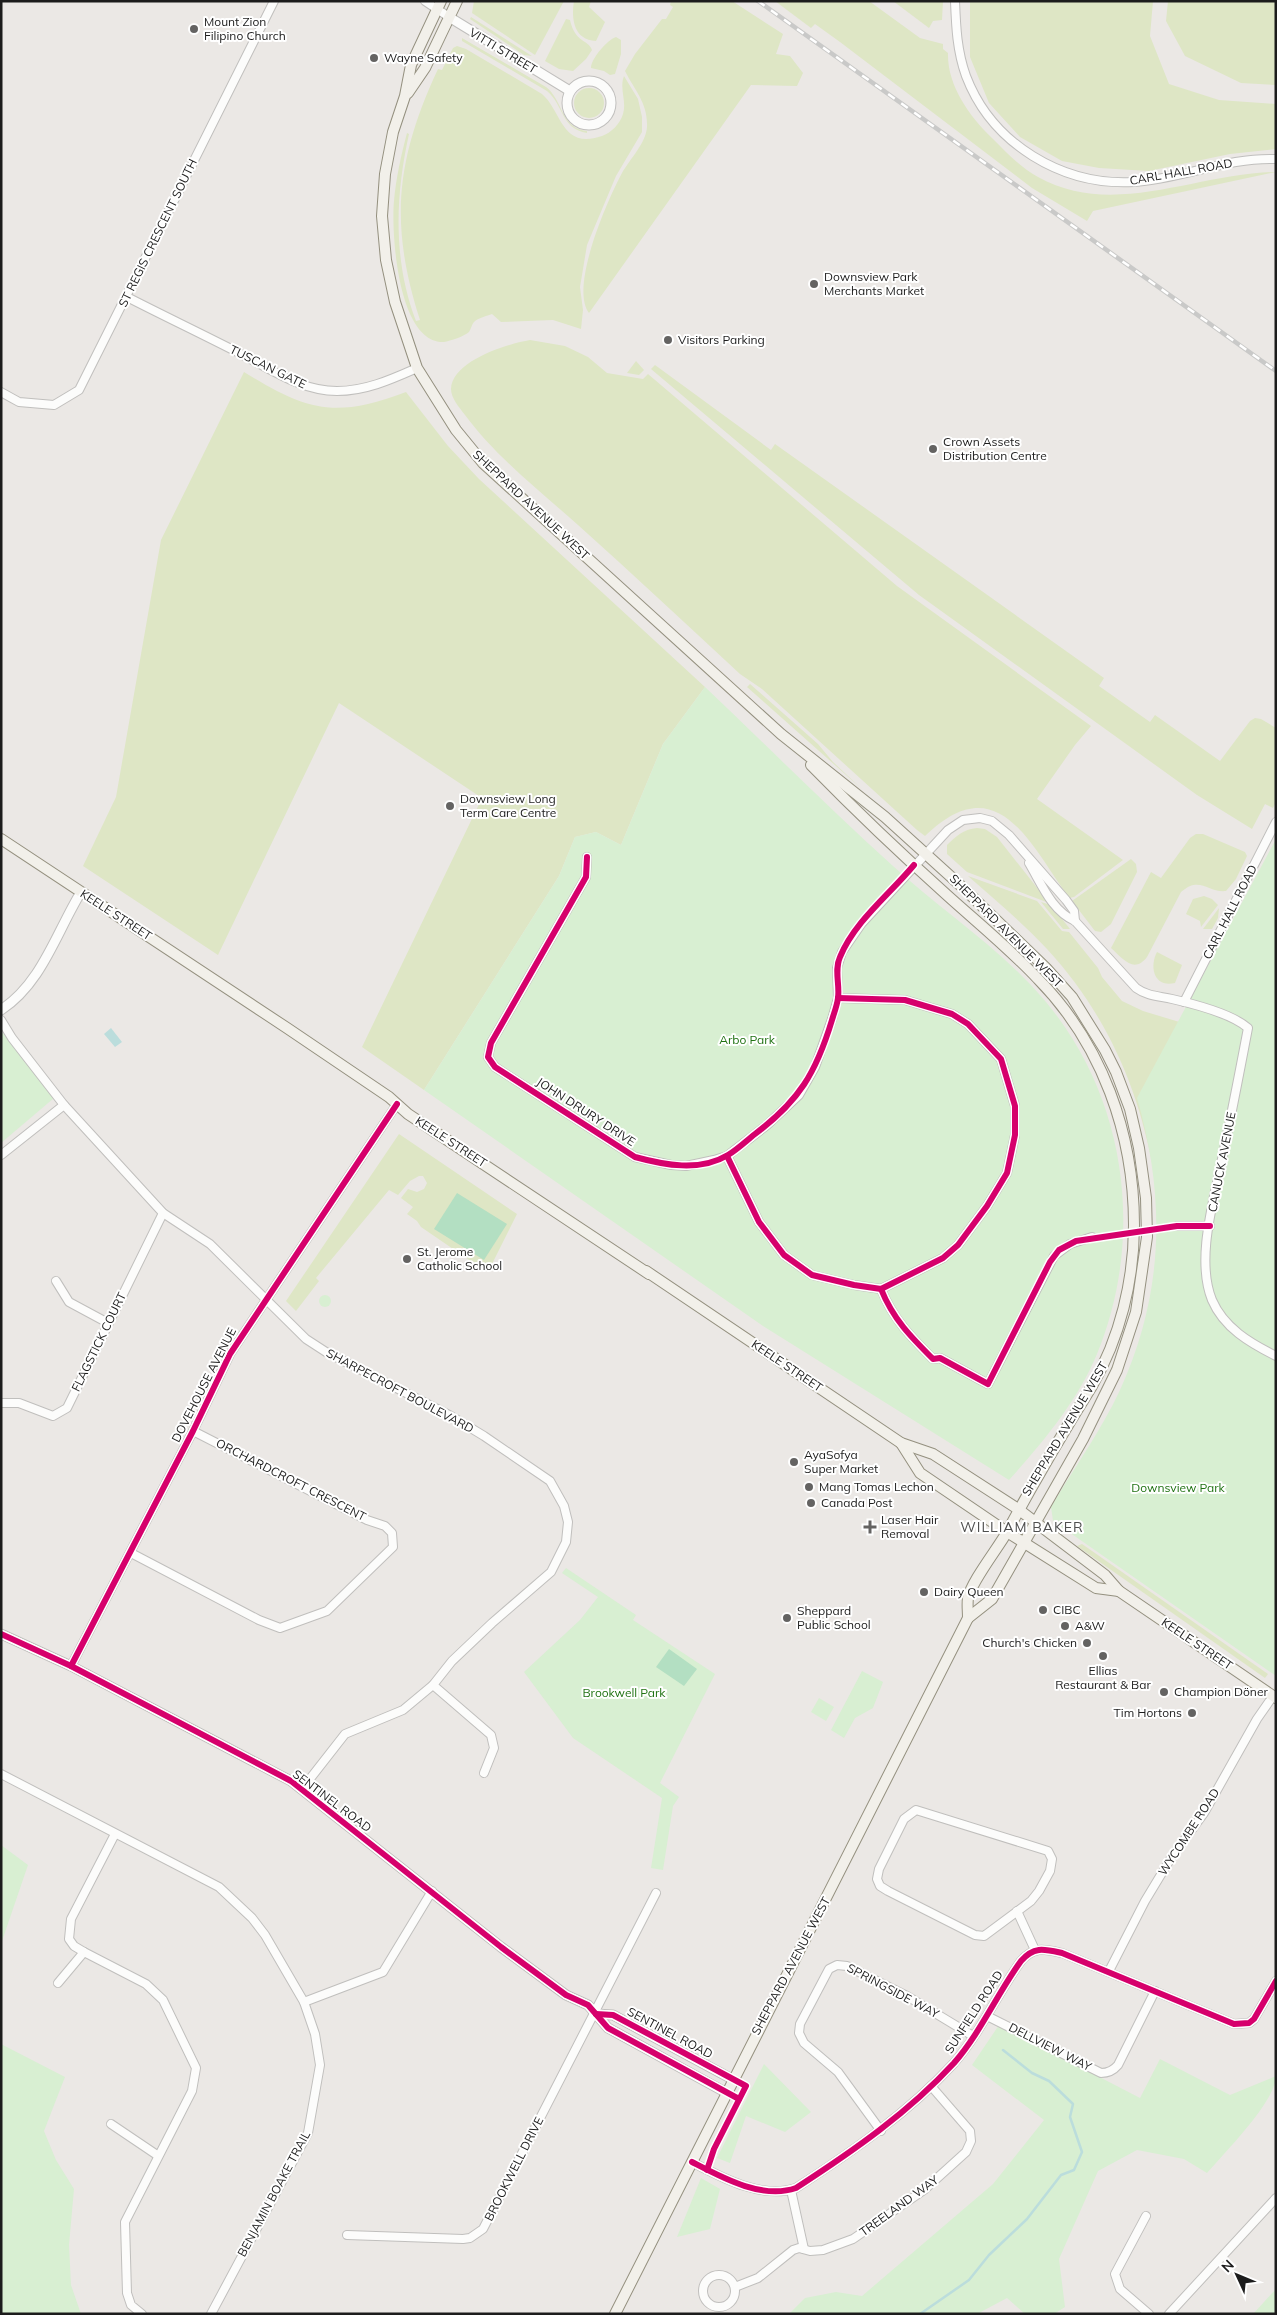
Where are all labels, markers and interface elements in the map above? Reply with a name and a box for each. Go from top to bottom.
place label: Mount Zion Filipino Church [204,14,286,43]
marker: Mount Zion Filipino Church [188,23,200,35]
street label: VITTI STREET [467,24,541,77]
place label: Wayne Safety [384,50,463,65]
marker: Wayne Safety [368,52,380,64]
street label: CARL HALL ROAD [1128,155,1234,188]
street label: ST REGIS CRESCENT SOUTH [115,156,200,309]
place label: Downsview Park Merchants Market [824,269,924,298]
marker: Downsview Park Merchants Market [808,278,820,290]
place label: Visitors Parking [678,332,765,347]
marker: Visitors Parking [662,334,674,346]
street label: TUSCAN GATE [227,342,309,392]
place label: Crown Assets Distribution Centre [943,434,1047,463]
marker: Crown Assets Distribution Centre [927,443,939,455]
street label: SHEPPARD AVENUE WEST [470,447,593,563]
place label: Downsview Long Term Care Centre [460,791,556,820]
marker: Downsview Long Term Care Centre [444,800,456,812]
street label: CARL HALL ROAD [1199,862,1260,962]
street label: SHEPPARD AVENUE WEST [947,871,1067,991]
street label: KEELE STREET [78,886,156,944]
park label: Arbo Park [719,1032,776,1047]
street label: JOHN DRURY DRIVE [534,1074,639,1149]
street label: CANUCK AVENUE [1204,1110,1239,1213]
street label: KEELE STREET [413,1113,491,1171]
place label: St. Jerome Catholic School [417,1244,502,1273]
marker: St. Jerome Catholic School [401,1253,413,1265]
street label: FLAGSTICK COURT [68,1289,129,1394]
street label: DOVEHOUSE AVENUE [168,1325,239,1445]
street label: KEELE STREET [749,1336,826,1395]
street label: SHARPECROFT BOULEVARD [324,1345,477,1436]
street label: SHEPPARD AVENUE WEST [1018,1358,1111,1499]
street label: ORCHARDCROFT CRESCENT [214,1435,369,1524]
place label: AyaSofya Super Market [804,1447,878,1476]
marker: AyaSofya Super Market [788,1456,800,1468]
place label: Mang Tomas Lechon [819,1479,934,1494]
park label: Downsview Park [1131,1480,1226,1495]
marker: Mang Tomas Lechon [803,1481,815,1493]
place label: Canada Post [821,1495,892,1510]
marker: Canada Post [805,1497,817,1509]
place label: Laser Hair Removal [881,1512,939,1541]
district label: WILLIAM BAKER [960,1518,1084,1536]
marker: Laser Hair Removal [863,1520,877,1534]
place label: Dairy Queen [934,1584,1004,1599]
marker: Dairy Queen [918,1586,930,1598]
place label: CIBC [1053,1602,1081,1617]
place label: Sheppard Public School [797,1603,871,1632]
marker: CIBC [1037,1604,1049,1616]
marker: Sheppard Public School [781,1612,793,1624]
street label: KEELE STREET [1159,1614,1236,1673]
place label: A&W [1075,1618,1105,1633]
marker: A&W [1059,1620,1071,1632]
place label: Church's Chicken [982,1635,1077,1650]
marker: Church's Chicken [1081,1637,1093,1649]
marker: Ellias Restaurant & Bar [1097,1650,1109,1662]
place label: Ellias Restaurant & Bar [1055,1663,1151,1692]
place label: Champion Döner [1174,1684,1268,1699]
park label: Brookwell Park [582,1685,666,1700]
marker: Champion Döner [1158,1686,1170,1698]
place label: Tim Hortons [1114,1705,1182,1720]
marker: Tim Hortons [1186,1707,1198,1719]
street label: SENTINEL ROAD [290,1766,375,1835]
street label: WYCOMBE ROAD [1155,1785,1222,1878]
street label: SHEPPARD AVENUE WEST [748,1894,834,2037]
street label: SPRINGSIDE WAY [845,1960,942,2022]
street label: SUNFIELD ROAD [941,1967,1006,2056]
street label: SENTINEL ROAD [625,2004,716,2061]
street label: DELLVIEW WAY [1006,2019,1095,2074]
street label: BROOKWELL DRIVE [481,2114,546,2223]
street label: BENJAMIN BOAKE TRAIL [234,2128,313,2259]
street label: TREELAND WAY [856,2172,942,2239]
north arrow [1212,2250,1262,2300]
text: N [1218,2256,1238,2276]

